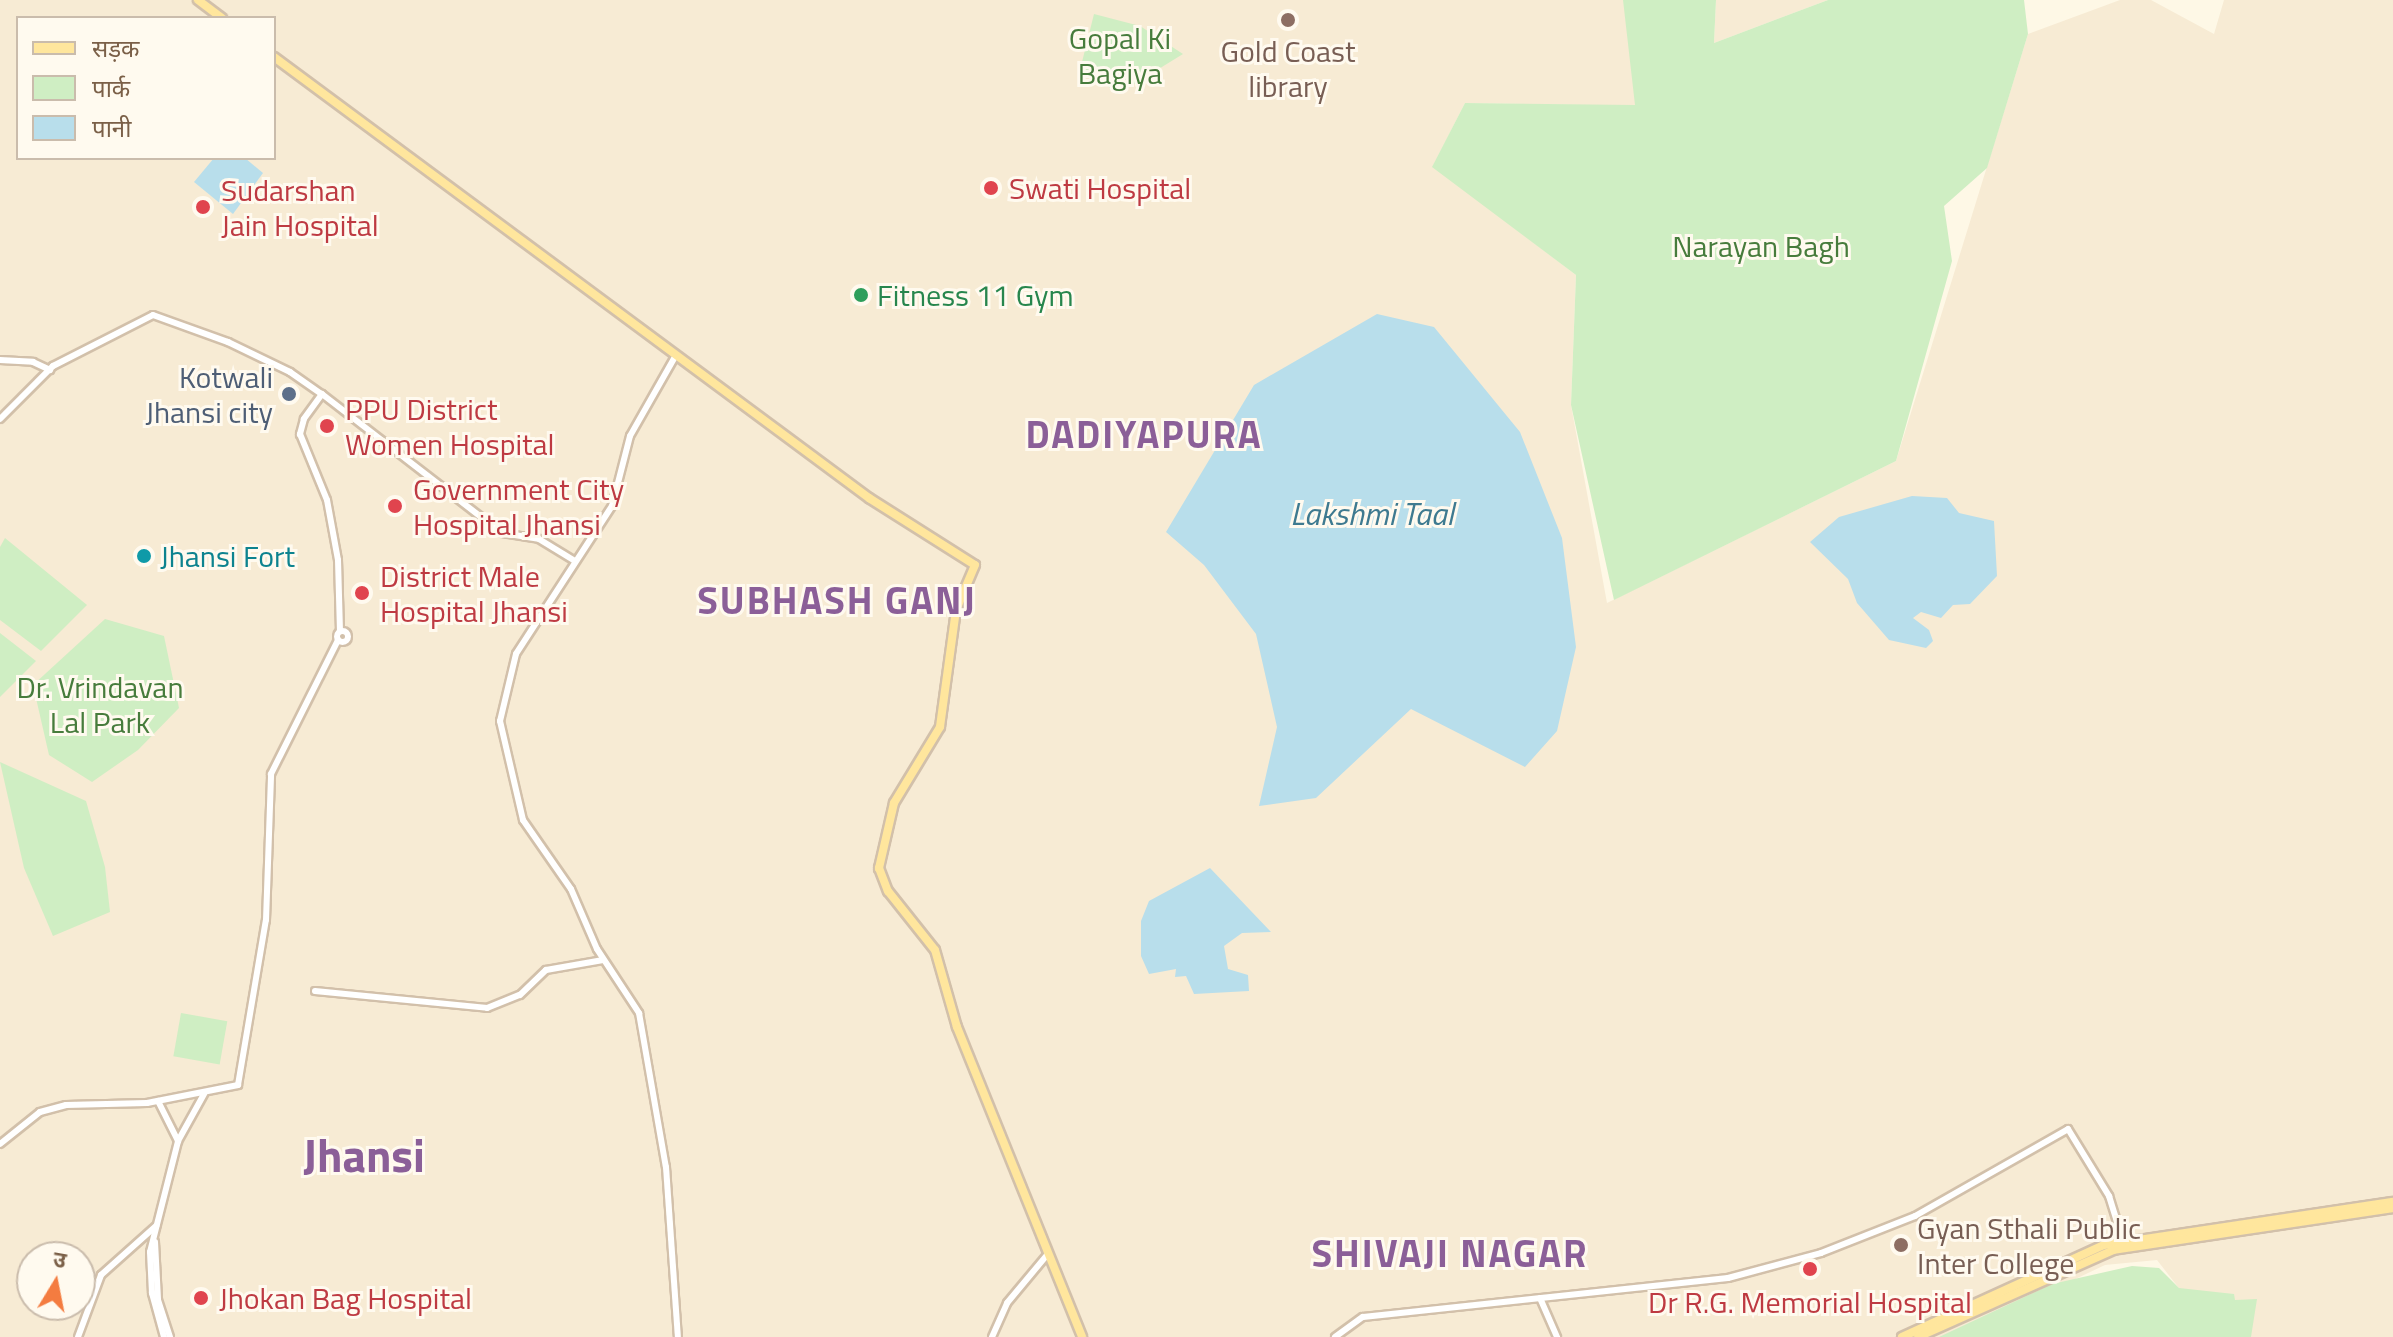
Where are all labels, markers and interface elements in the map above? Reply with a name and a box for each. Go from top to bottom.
marker: Gold Coast library [1279,11,1297,29]
legend [16,16,276,160]
park label: Gopal Ki Bagiya [1069,20,1171,90]
text: सड़क [92,30,140,66]
place label: Gold Coast library [1220,33,1356,104]
text: पार्क [92,70,130,106]
text: पानी [92,110,131,146]
place label: Swati Hospital [1009,170,1191,206]
place label: Sudarshan Jain Hospital [221,172,379,242]
marker: Swati Hospital [980,177,1002,199]
marker: Sudarshan Jain Hospital [192,196,214,218]
park label: Narayan Bagh [1672,228,1850,264]
place label: Fitness 11 Gym [877,277,1074,313]
marker: Fitness 11 Gym [852,286,870,304]
place label: Kotwali Jhansi city [145,359,273,430]
marker: Kotwali Jhansi city [280,385,298,403]
place label: PPU District Women Hospital [345,391,555,462]
district label: DADIYAPURA [1025,412,1263,458]
marker: PPU District Women Hospital [316,415,338,437]
place label: Government City Hospital Jhansi [413,471,624,542]
water label: Lakshmi Taal [1290,494,1454,532]
marker: Government City Hospital Jhansi [384,495,406,517]
place label: Jhansi Fort [160,538,295,574]
marker: Jhansi Fort [135,547,153,565]
place label: District Male Hospital Jhansi [380,558,568,628]
district label: SUBHASH GANJ [697,578,977,624]
marker: District Male Hospital Jhansi [351,582,373,604]
park label: Dr. Vrindavan Lal Park [17,669,183,740]
district label: Jhansi [303,1127,425,1183]
place label: Gyan Sthali Public Inter College [1917,1210,2141,1280]
district label: SHIVAJI NAGAR [1311,1231,1589,1277]
marker: Gyan Sthali Public Inter College [1892,1236,1910,1254]
north arrow [16,1241,96,1321]
text: उ [51,1241,69,1277]
marker: Dr R.G. Memorial Hospital [1799,1258,1821,1280]
place label: Jhokan Bag Hospital [219,1280,472,1316]
place label: Dr R.G. Memorial Hospital [1648,1284,1972,1320]
marker: Jhokan Bag Hospital [190,1287,212,1309]

